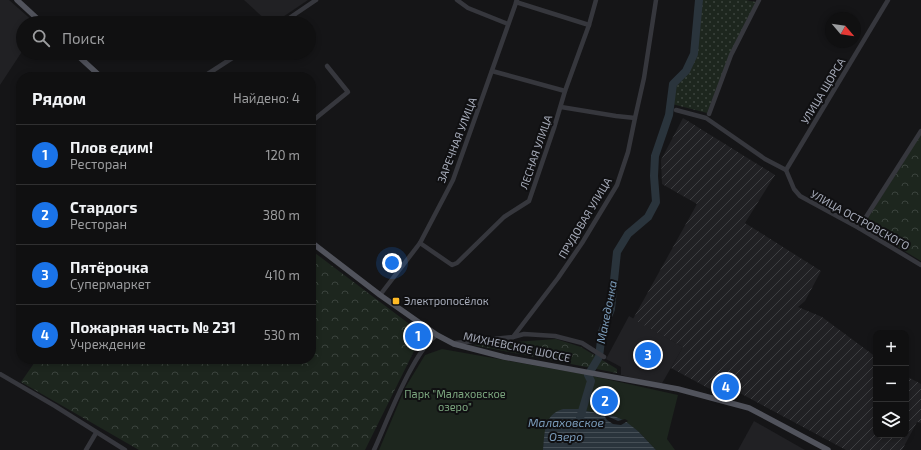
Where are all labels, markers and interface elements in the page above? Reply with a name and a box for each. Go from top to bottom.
north arrow [825,12,861,48]
search box [16,16,316,60]
icon: search [30,27,52,49]
text: Поиск [62,29,105,47]
street label: УЛИЦА ЩОРСА [798,55,847,126]
text: Рядом [32,88,86,108]
text: Найдено: 4 [233,90,300,106]
street label: ЗАРЕЧНАЯ УЛИЦА [434,95,479,184]
street label: ЛЕСНАЯ УЛИЦА [517,113,554,191]
text: Плов едим! [70,138,153,156]
text: 1 [42,147,48,163]
text: 120 m [265,147,300,163]
text: Ресторан [70,156,127,172]
street label: ПРУДОВАЯ УЛИЦА [555,175,614,261]
street label: УЛИЦА ОСТРОВСКОГО [809,187,912,252]
text: Стардогs [70,198,137,216]
text: 2 [41,207,49,223]
text: 380 m [263,207,300,223]
text: Ресторан [70,216,127,232]
your location [382,253,402,273]
text: Пятёрочка [70,258,149,276]
text: 3 [41,267,49,283]
text: 410 m [265,267,300,283]
text: Супермаркет [70,276,151,292]
water label: Македонка [593,279,619,345]
place label: Электропосёлок [404,294,489,307]
marker: Электропосёлок [391,296,401,306]
text: Пожарная часть № 231 [70,318,236,336]
pin: 1 [405,321,431,351]
text: 4 [41,327,49,343]
text: 530 m [264,327,300,343]
street label: МИХНЕВСКОЕ ШОССЕ [462,329,572,364]
map controls [873,330,909,438]
button: + [873,330,909,366]
text: Учреждение [70,336,146,352]
pin: 3 [635,340,661,370]
button: − [873,366,909,402]
pin: 4 [713,372,739,402]
pin: 2 [592,386,618,416]
park label: Парк "Малаховское озеро" [404,387,506,413]
button: layers [873,402,909,438]
water label: Малаховское Озеро [528,415,605,443]

